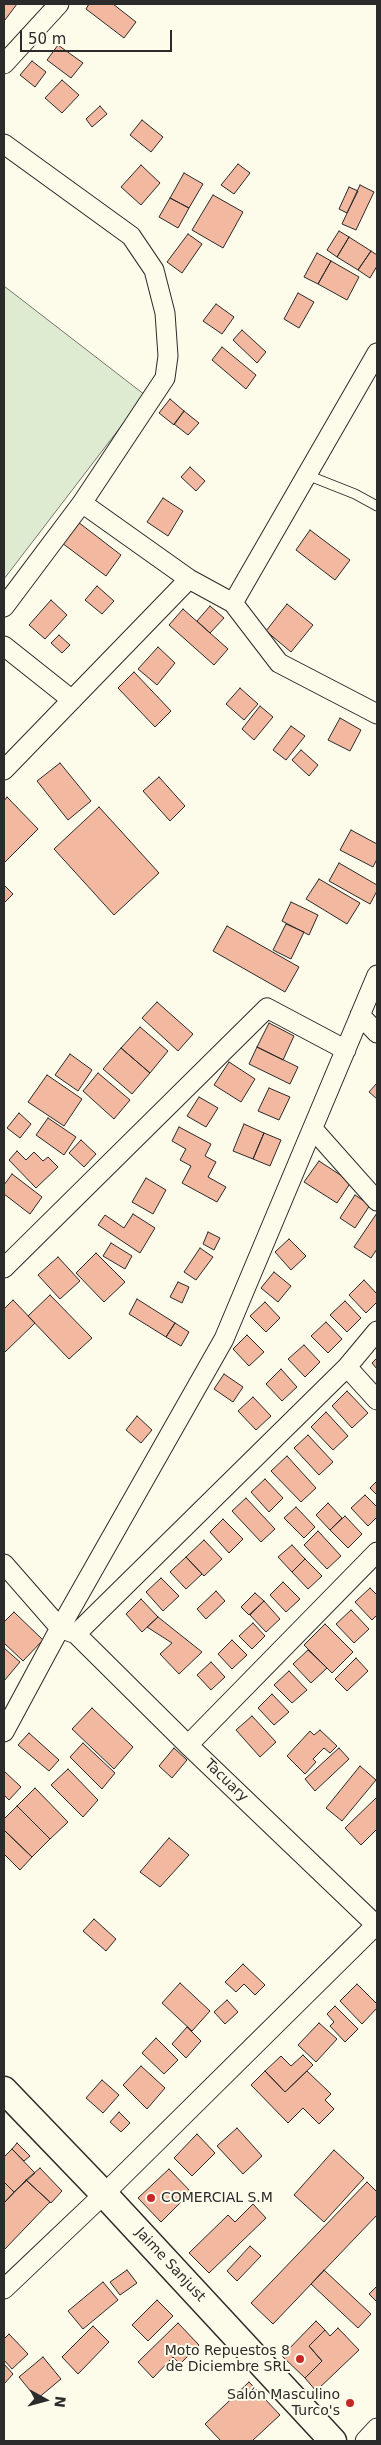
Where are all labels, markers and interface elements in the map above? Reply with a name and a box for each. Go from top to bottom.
scale bar [22,20,175,52]
text: 50 m [28,30,66,48]
street label: Tacuary [201,1756,251,1806]
place label: COMERCIAL S.M [161,2190,273,2206]
marker: COMERCIAL S.M [145,2192,157,2204]
street label: Jaime Sanjust [131,2224,209,2306]
place label: Moto Repuestos 8 de Diciembre SRL [165,2343,290,2376]
marker: Moto Repuestos 8 de Diciembre SRL [294,2353,306,2365]
north arrow [20,2375,70,2425]
place label: Salón Masculino Turco's [227,2387,340,2420]
text: N [51,2395,69,2409]
marker: Salón Masculino Turco's [344,2397,356,2409]

